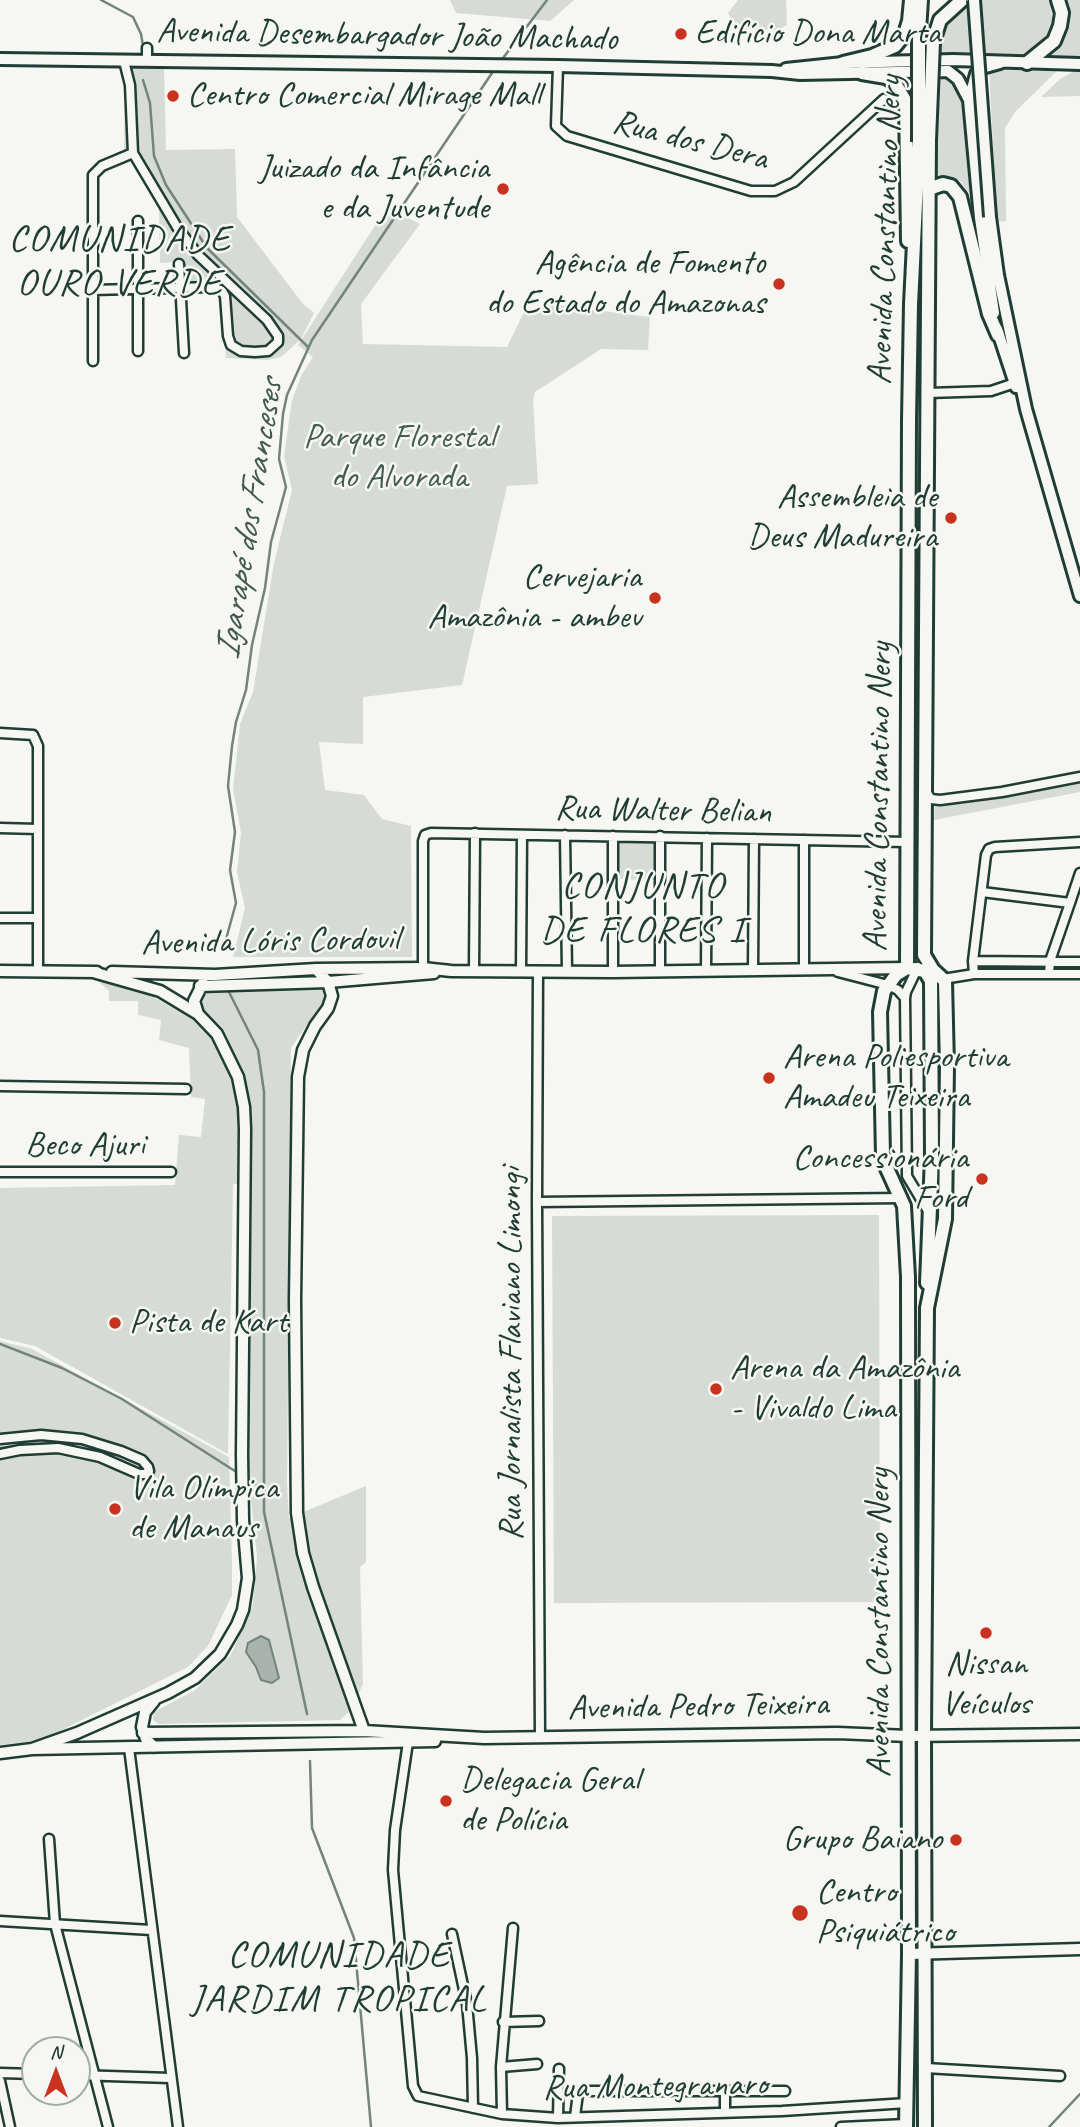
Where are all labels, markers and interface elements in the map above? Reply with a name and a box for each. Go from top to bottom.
street label: Avenida Desembargador João Machado [156,11,618,61]
place label: Edifício Dona Marta [695,13,940,55]
marker: Edifício Dona Marta [673,26,689,42]
place label: Centro Comercial Mirage Mall [187,75,541,117]
street label: Avenida Constantino Nery [860,75,912,385]
marker: Centro Comercial Mirage Mall [165,88,181,104]
street label: Rua dos Dera [608,101,772,181]
place label: Juizado da Infância e da Juventude [259,148,489,230]
marker: Juizado da Infância e da Juventude [495,181,511,197]
district label: COMUNIDADE OURO VERDE [11,217,229,306]
place label: Agência de Fomento do Estado do Amazonas [486,243,765,325]
marker: Agência de Fomento do Estado do Amazonas [771,276,787,292]
water label: Igarapé dos Franceses [206,378,294,662]
park label: Parque Florestal do Alvorada [303,417,495,499]
place label: Assembleia de Deus Madureira [747,477,937,559]
marker: Assembleia de Deus Madureira [943,510,959,526]
place label: Cervejaria Amazônia - ambev [427,557,641,639]
marker: Cervejaria Amazônia - ambev [647,590,663,606]
street label: Avenida Constantino Nery [855,642,903,952]
street label: Rua Walter Belian [555,788,771,834]
district label: CONJUNTO DE FLORES I [542,864,744,954]
street label: Avenida Lóris Cordovil [141,919,399,965]
place label: Arena Poliesportiva Amadeu Teixeira [783,1037,1008,1119]
marker: Arena Poliesportiva Amadeu Teixeira [761,1070,777,1086]
street label: Beco Ajuri [25,1125,145,1167]
place label: Concessionária Ford [793,1138,968,1220]
street label: Rua Jornalista Flaviano Limongi [491,1167,533,1541]
marker: Concessionária Ford [974,1171,990,1187]
place label: Pista de Kart [129,1302,287,1344]
marker: Pista de Kart [107,1315,123,1331]
place label: Arena da Amazônia - Vivaldo Lima [730,1348,959,1430]
marker: Arena da Amazônia - Vivaldo Lima [708,1381,724,1397]
place label: Vila Olímpica de Manaus [129,1468,278,1550]
street label: Avenida Constantino Nery [859,1468,901,1778]
marker: Vila Olímpica de Manaus [107,1501,123,1517]
marker: Nissan Veículos [978,1625,994,1641]
place label: Nissan Veículos [941,1644,1031,1726]
street label: Avenida Pedro Teixeira [567,1684,829,1730]
place label: Delegacia Geral de Polícia [460,1760,639,1842]
marker: Delegacia Geral de Polícia [438,1793,454,1809]
place label: Grupo Baiano [783,1819,942,1861]
marker: Grupo Baiano [948,1832,964,1848]
place label: Centro Psiquiátrico [816,1872,954,1954]
marker: Centro Psiquiátrico [790,1903,810,1923]
district label: COMUNIDADE JARDIM TROPICAL [194,1933,484,2022]
north arrow [21,2036,91,2106]
text: N [50,2040,62,2064]
street label: Rua Montegranaro [542,2064,768,2110]

